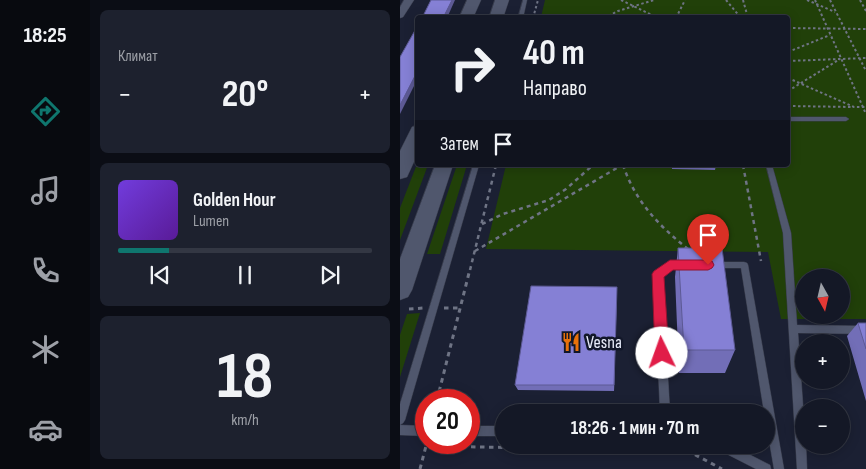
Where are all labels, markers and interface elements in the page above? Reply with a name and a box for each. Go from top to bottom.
text: 18:25 [23,22,67,49]
text: 40 m [523,32,585,75]
icon: right [440,35,505,100]
text: Климат [118,47,158,66]
text: 20° [222,72,268,117]
text: Направо [523,75,587,102]
text: − [118,78,132,111]
text: + [358,78,372,111]
icon: directions [28,94,63,129]
icon: arrive [489,130,517,158]
text: Затем [440,133,479,156]
icon: music [28,173,63,208]
text: Golden Hour [193,189,276,212]
text: Lumen [193,212,229,231]
pin [687,214,729,265]
icon: arrive [694,221,722,249]
icon: phone [28,253,63,288]
icon: previous [146,261,174,289]
icon: pause [231,261,259,289]
icon: next [316,261,344,289]
north arrow [795,269,850,324]
map controls [795,269,850,454]
position arrow [635,326,687,378]
restaurant icon: Vesna [560,331,582,353]
icon: climate [28,332,63,367]
place label: Vesna [586,332,622,353]
button: + [795,334,850,389]
text: 18 [217,339,273,417]
speed limit sign: 20 [415,389,480,454]
button: − [795,399,850,454]
text: km/h [231,411,259,430]
icon: car [28,412,63,447]
text: 18:26 · 1 мин · 70 m [571,417,699,440]

